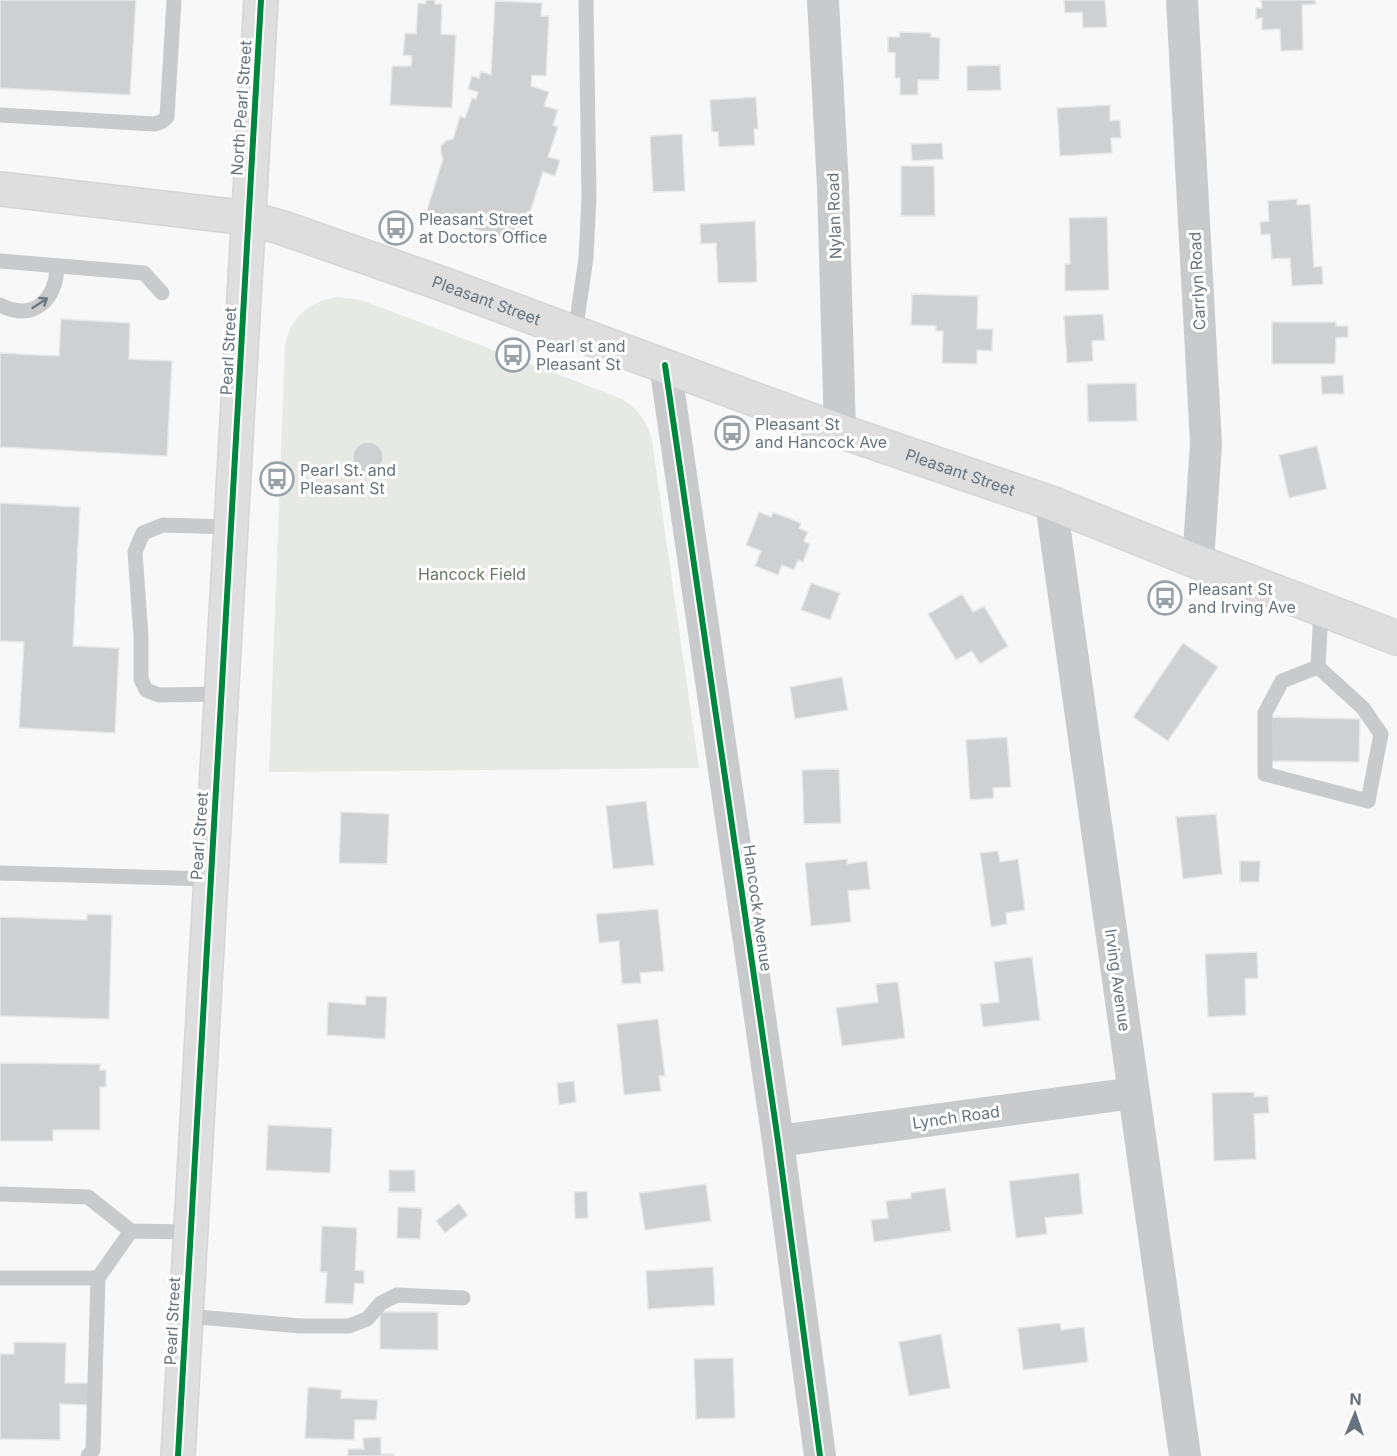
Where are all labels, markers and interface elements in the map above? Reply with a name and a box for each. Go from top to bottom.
street label: North Pearl Street [226,40,256,176]
street label: Nylan Road [822,172,846,260]
place label: Pleasant Street at Doctors Office [419,209,547,247]
bus stop icon: Pleasant Street at Doctors Office [378,210,414,246]
street label: Carrlyn Road [1184,231,1210,331]
street label: Pleasant Street [430,271,544,329]
one-way arrow [32,297,48,309]
street label: Pearl Street [216,306,240,396]
place label: Pearl st and Pleasant St [536,336,626,374]
bus stop icon: Pearl st and Pleasant St [495,337,531,373]
place label: Pleasant St and Hancock Ave [755,414,887,452]
bus stop icon: Pleasant St and Hancock Ave [714,415,750,451]
street label: Pleasant Street [903,444,1018,500]
place label: Pearl St. and Pleasant St [300,460,396,498]
bus stop icon: Pearl St. and Pleasant St [259,461,295,497]
park label: Hancock Field [418,564,526,584]
place label: Pleasant St and Irving Ave [1188,579,1296,617]
bus stop icon: Pleasant St and Irving Ave [1147,580,1183,616]
street label: Pearl Street [186,791,212,881]
street label: Hancock Avenue [739,843,777,973]
street label: Irving Avenue [1101,927,1135,1033]
street label: Lynch Road [911,1101,1001,1133]
street label: Pearl Street [160,1276,184,1366]
north arrow [1325,1384,1385,1444]
text: N [1349,1389,1362,1409]

